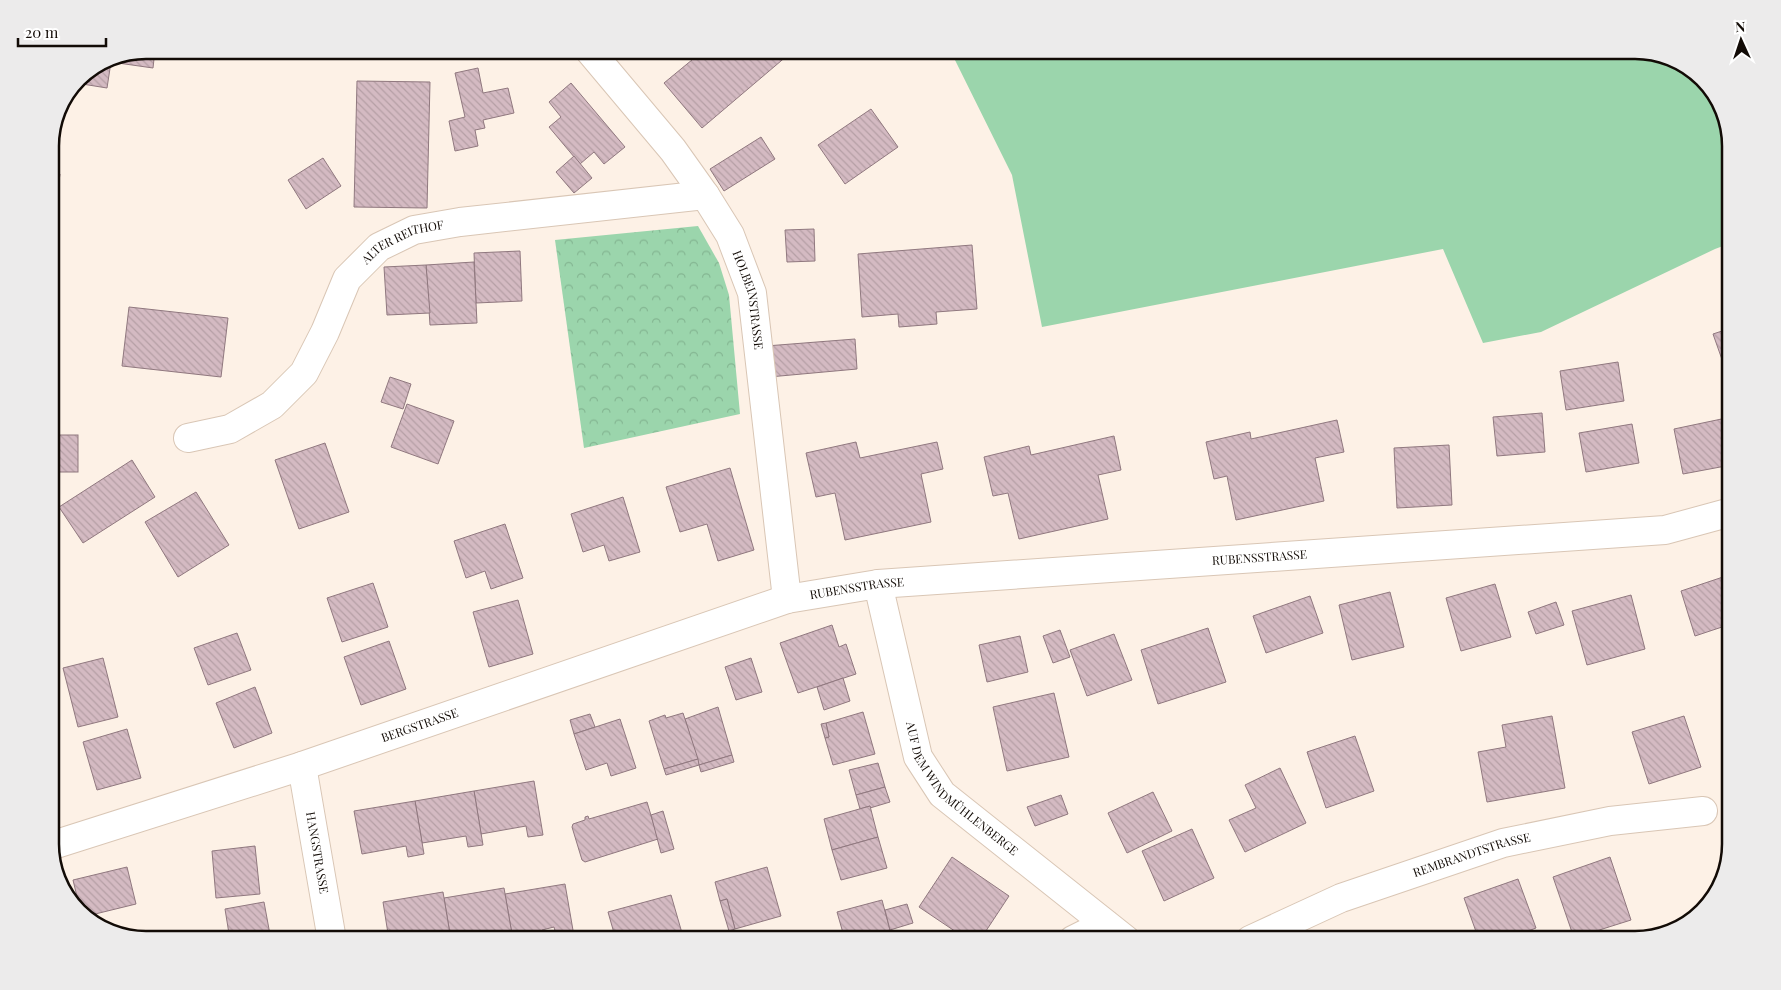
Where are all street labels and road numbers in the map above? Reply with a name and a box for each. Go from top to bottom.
street label: ALTER REITHOF [357,216,445,268]
street label: HOLBEINSTRASSE [730,248,767,350]
street label: RUBENSSTRASSE [1211,546,1307,568]
street label: RUBENSSTRASSE [808,573,904,602]
street label: BERGSTRASSE [379,704,460,745]
street label: AUF DEM WINDMÜHLENBERGE [903,719,1022,858]
street label: HANGSTRASSE [303,810,333,895]
street label: REMBRANDTSTRASSE [1411,829,1532,880]

